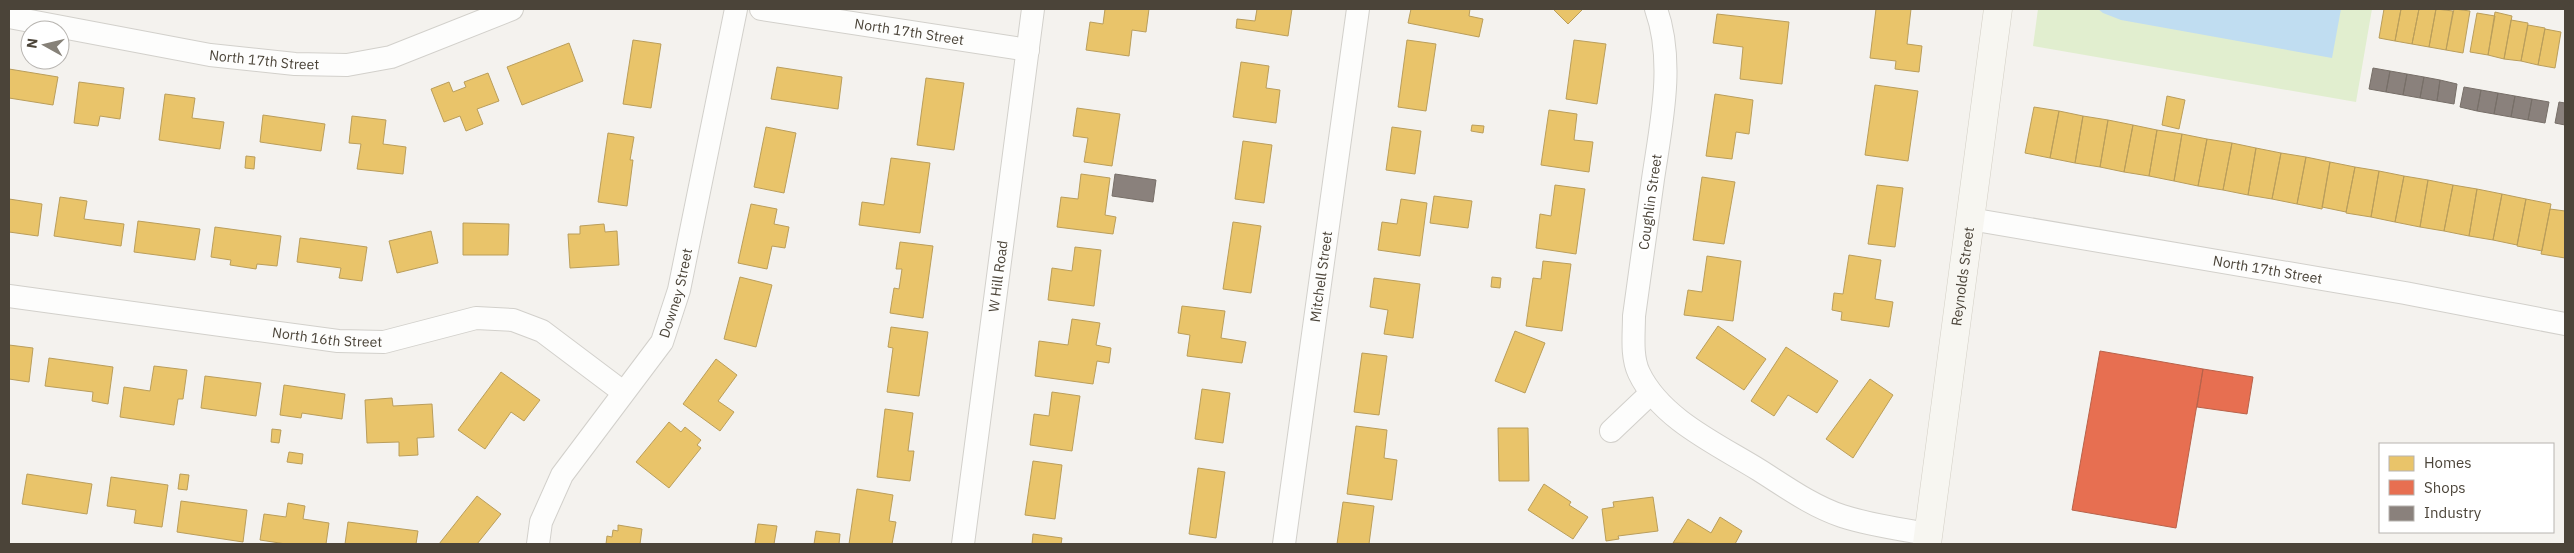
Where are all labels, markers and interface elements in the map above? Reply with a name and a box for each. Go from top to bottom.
street label: North 17th Street [853,14,965,49]
north arrow [20,20,70,70]
text: N [23,37,42,49]
street label: North 17th Street [208,46,320,73]
street label: Coughlin Street [1634,153,1666,251]
street label: Reynolds Street [1947,226,1978,327]
street label: Mitchell Street [1306,230,1336,323]
street label: W Hill Road [984,239,1012,313]
street label: Downey Street [655,247,696,340]
street label: North 17th Street [2212,252,2324,288]
street label: North 16th Street [271,323,382,351]
legend [2379,443,2554,533]
text: Homes [2424,453,2472,472]
text: Shops [2424,478,2466,497]
text: Industry [2424,503,2482,522]

